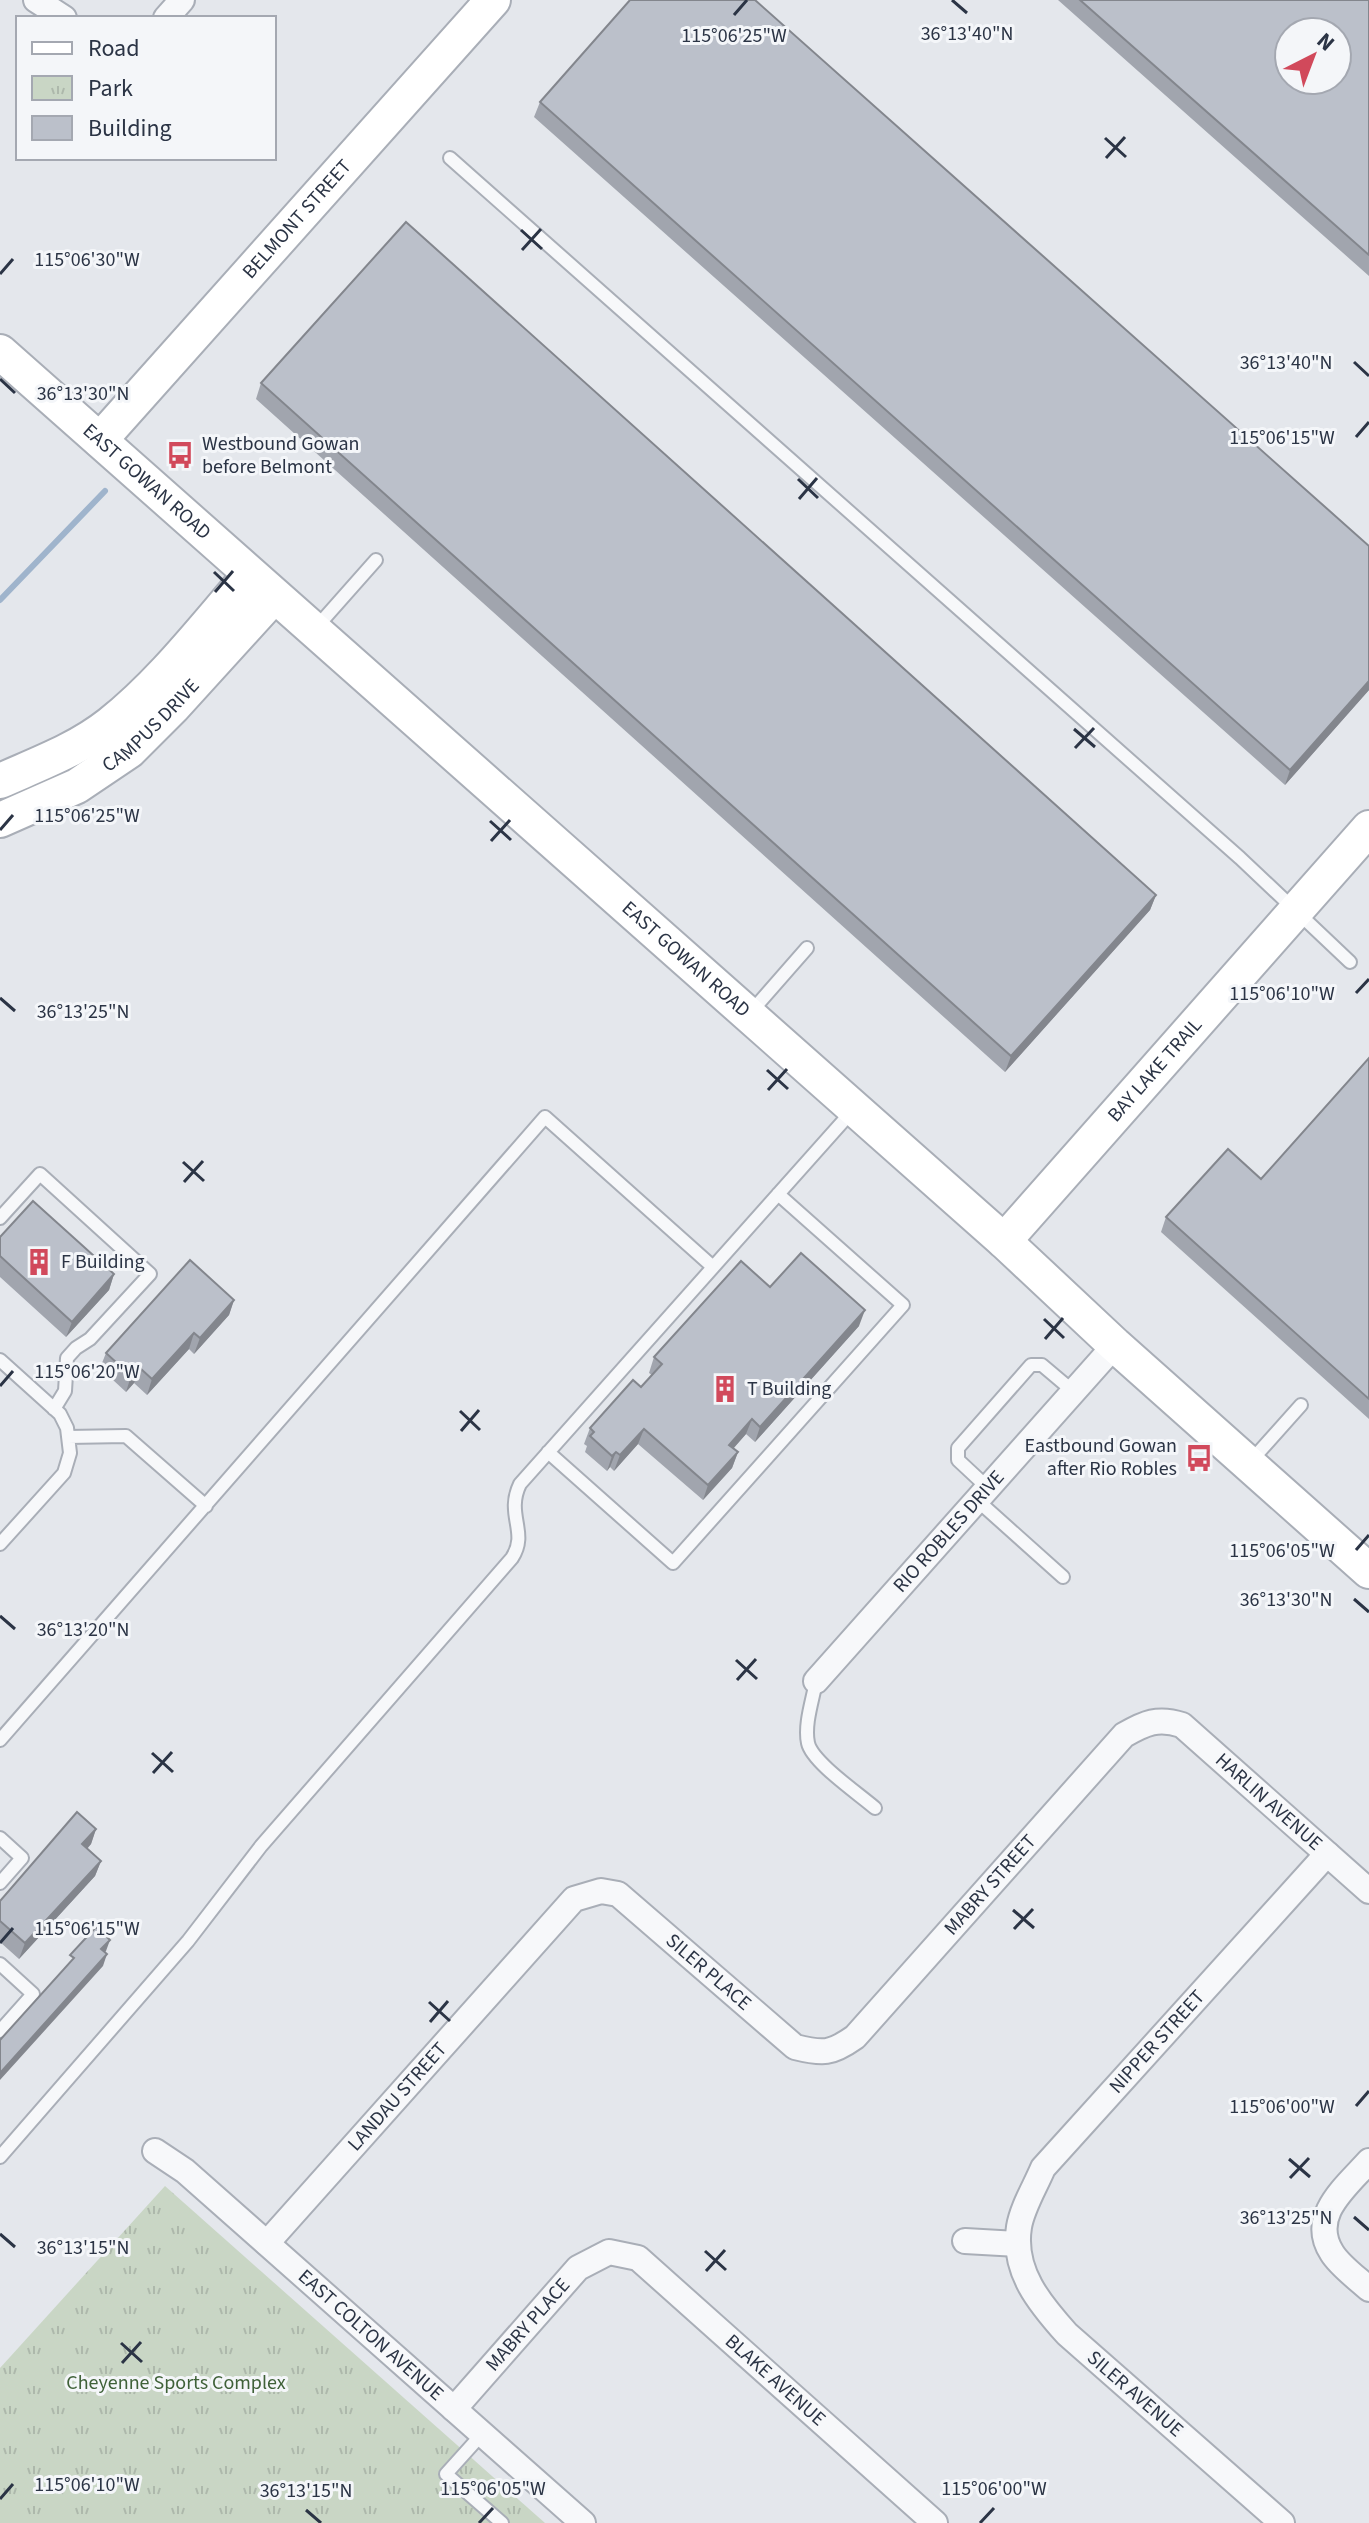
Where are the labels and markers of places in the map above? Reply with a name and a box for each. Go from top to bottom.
place label: Westbound Gowan before Belmont [202,430,360,481]
bus stop icon: Westbound Gowan before Belmont [165,440,195,470]
building icon: F Building [24,1247,54,1277]
place label: F Building [61,1248,145,1276]
building icon: T Building [710,1374,740,1404]
place label: T Building [747,1375,831,1403]
place label: Eastbound Gowan after Rio Robles [1025,1432,1177,1483]
bus stop icon: Eastbound Gowan after Rio Robles [1184,1443,1214,1473]

